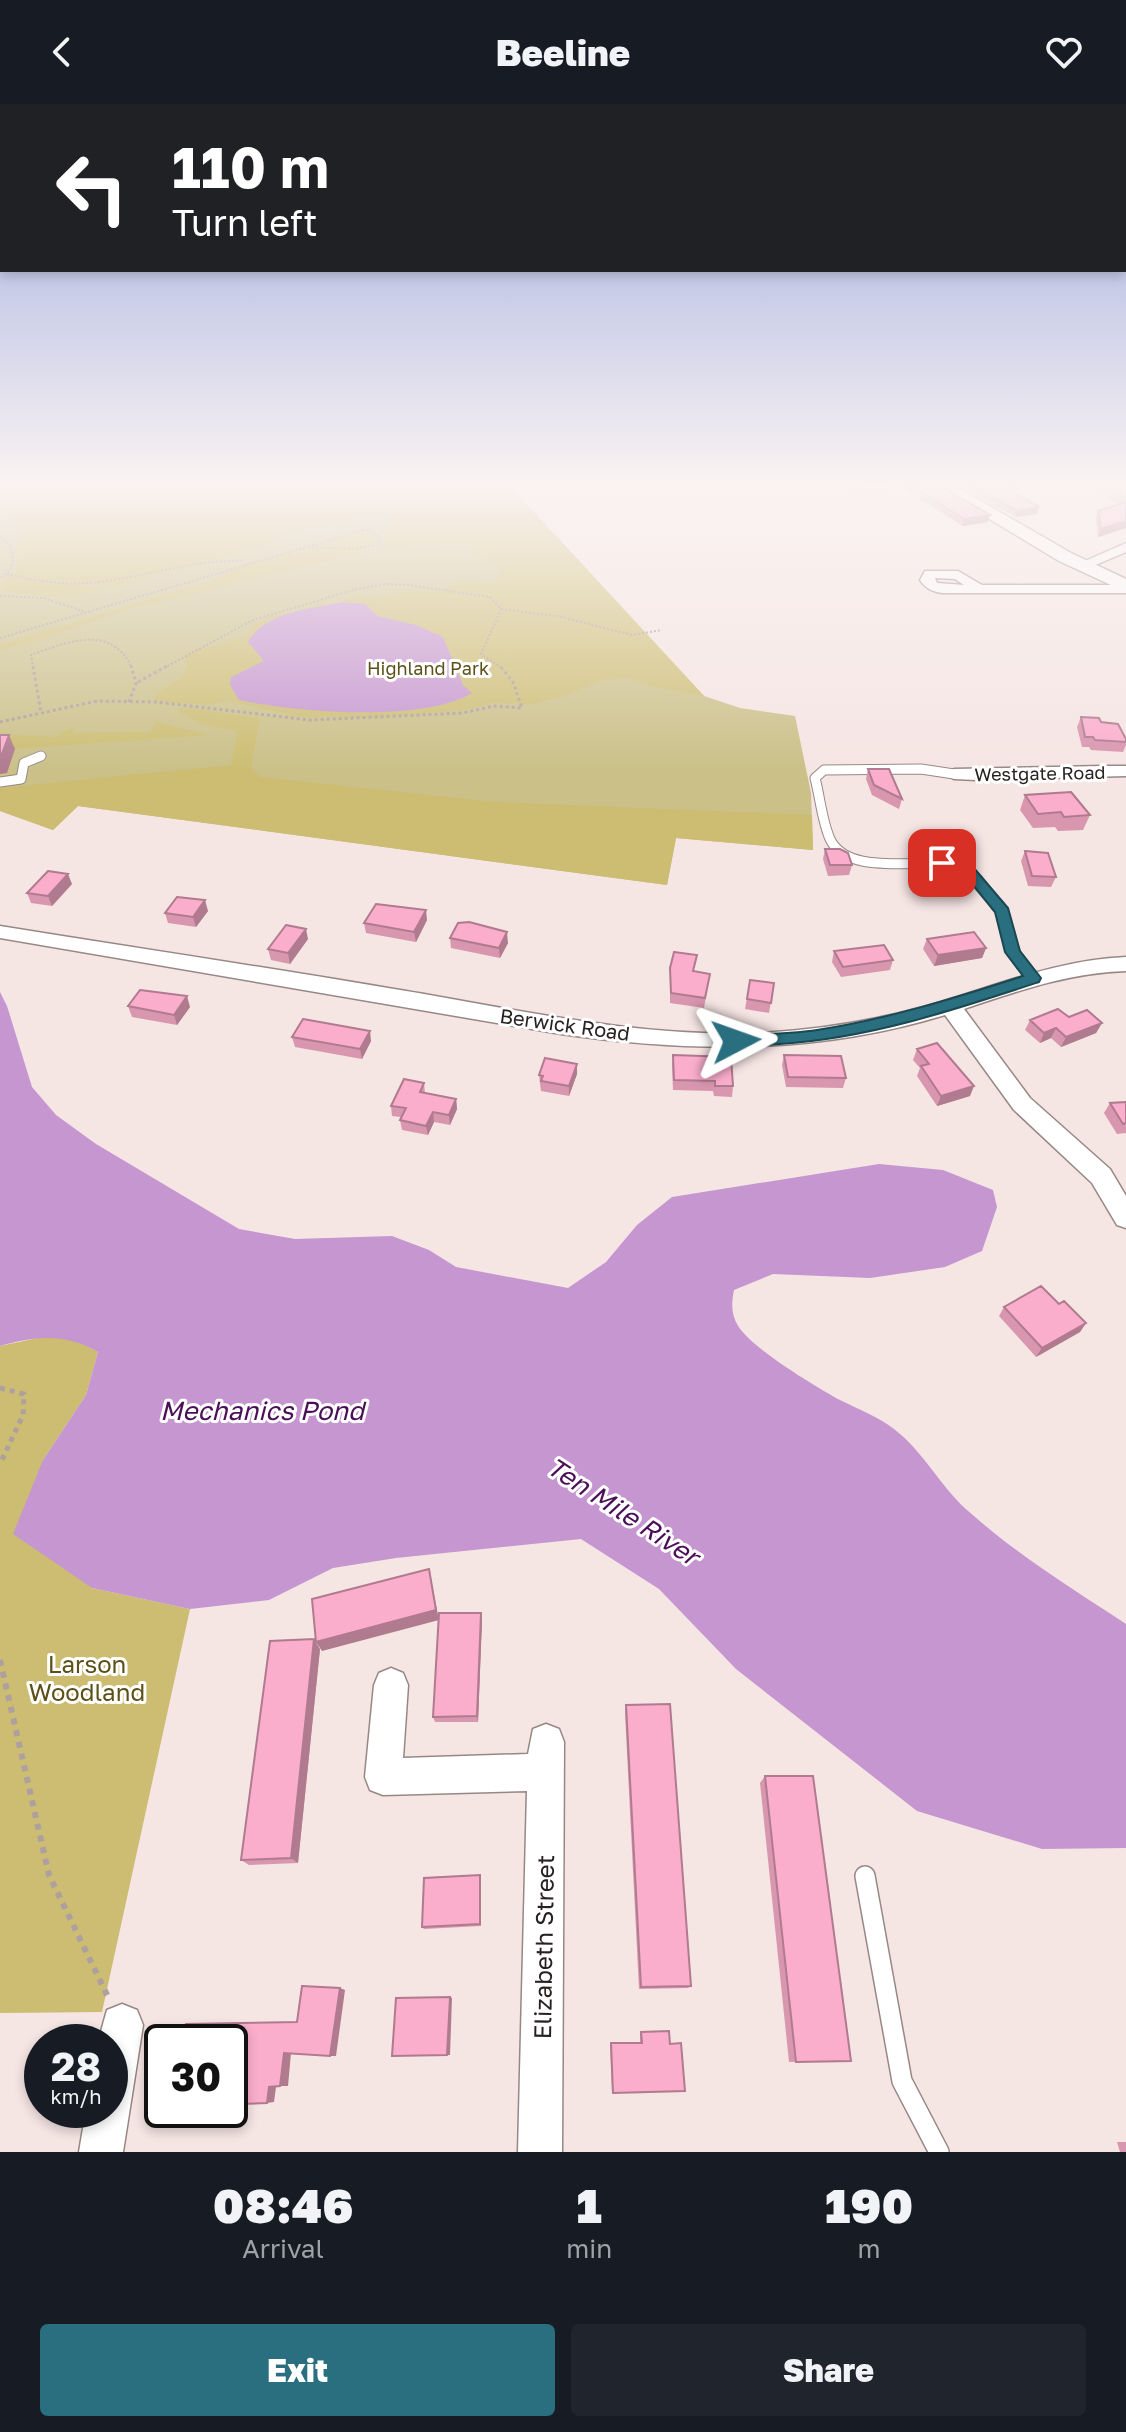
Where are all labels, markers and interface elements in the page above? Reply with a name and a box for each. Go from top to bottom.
icon: back [40,30,84,74]
icon: heart [1042,30,1086,74]
text: Beeline [496,31,630,74]
text: 110 m [172,133,329,200]
icon: left [40,136,144,240]
text: Turn left [172,201,318,244]
park label: Highland Park [367,657,489,679]
street label: Westgate Road [974,761,1106,785]
pin [908,829,976,897]
icon: arrive [920,841,964,885]
position arrow [694,999,778,1083]
street label: Berwick Road [498,1003,632,1045]
water label: Mechanics Pond [160,1395,367,1426]
water label: Ten Mile River [541,1451,708,1574]
park label: Larson Woodland [29,1649,145,1706]
street label: Elizabeth Street [527,1854,559,2040]
speed limit sign: 30 [144,2024,248,2128]
text: 28 [51,2042,101,2090]
text: km/h [51,2084,101,2108]
text: 08:46 [213,2176,353,2234]
text: 1 [577,2176,602,2234]
text: 190 [825,2176,913,2234]
text: Arrival [242,2233,324,2264]
text: min [566,2233,612,2264]
text: m [858,2233,881,2264]
button: Exit [40,2324,555,2416]
button: Share [571,2324,1086,2416]

